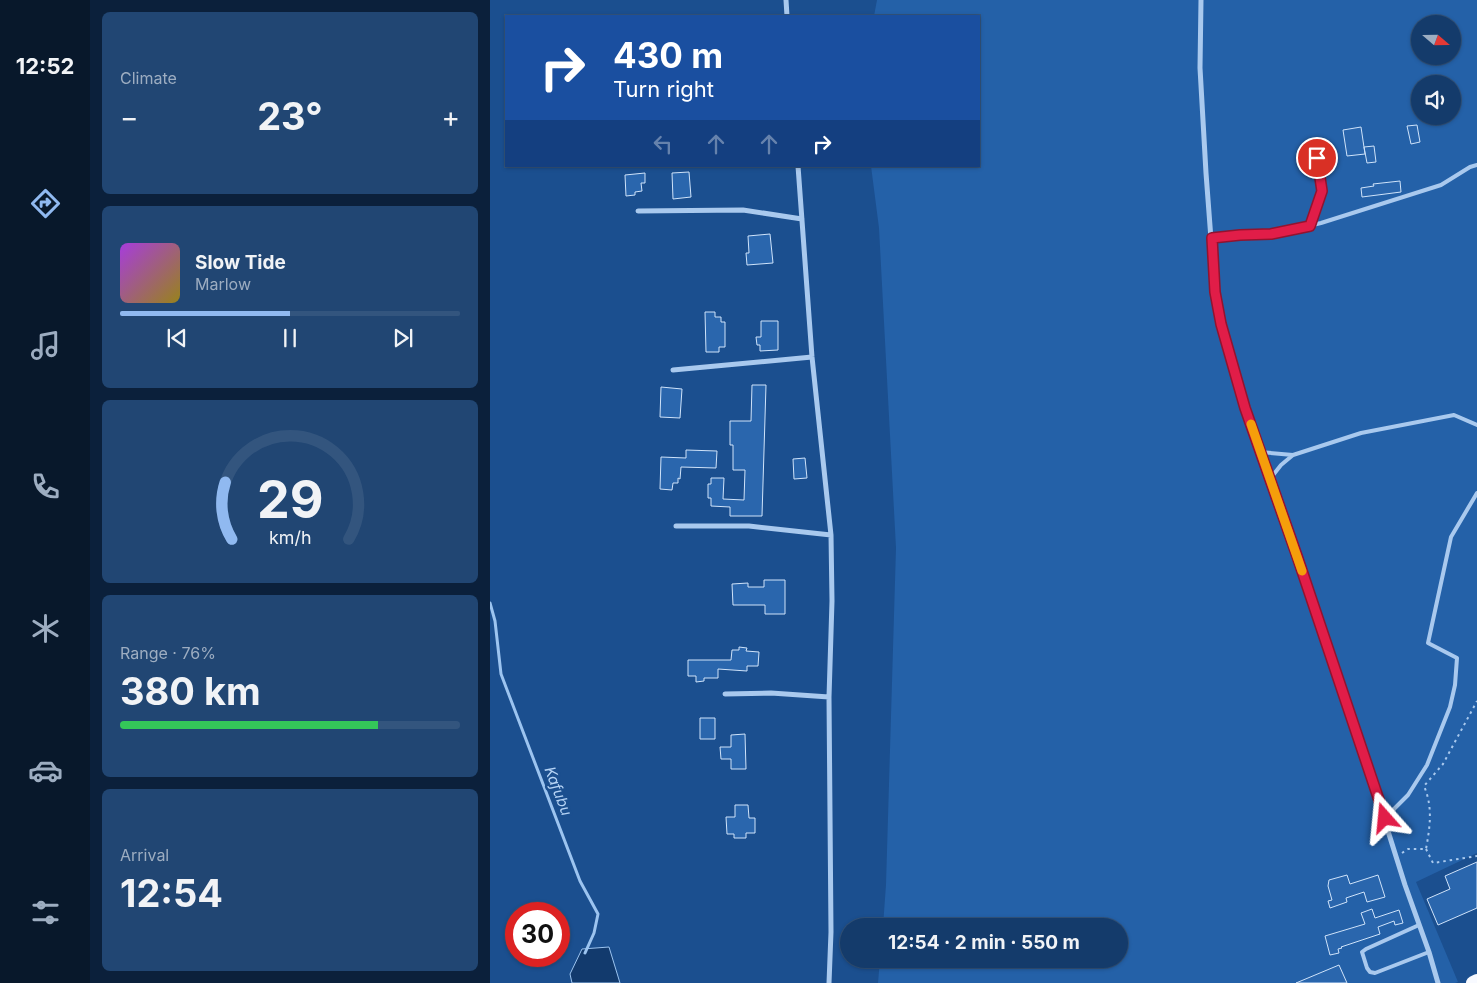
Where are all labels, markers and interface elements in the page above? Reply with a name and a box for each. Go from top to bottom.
north arrow [1411,15,1461,65]
map controls [1411,15,1461,125]
text: 430 m [613,34,723,76]
icon: right [530,35,595,100]
text: 12:52 [16,53,74,79]
text: Climate [120,68,177,88]
button: sound [1411,75,1461,125]
text: Turn right [613,76,714,102]
text: 23° [257,93,323,139]
text: − [120,100,139,134]
text: + [441,100,460,134]
icon: left [649,130,677,158]
icon: ahead [702,130,730,158]
icon: ahead [755,130,783,158]
icon: right [808,130,836,158]
pin [1296,137,1338,179]
icon: arrive [1303,144,1331,172]
icon: directions [28,186,63,221]
text: Slow Tide [195,251,286,274]
text: Marlow [195,274,251,294]
icon: previous [163,324,191,352]
icon: pause [276,324,304,352]
icon: next [389,324,417,352]
icon: music [28,328,63,363]
text: 29 [257,468,323,531]
icon: phone [28,469,63,504]
text: km/h [269,527,311,548]
icon: climate [28,611,63,646]
text: Range · 76% [120,643,216,663]
text: 380 km [120,668,261,714]
icon: car [28,753,63,788]
water label: Kafubu [540,764,577,818]
position arrow [1358,791,1410,843]
text: Arrival [120,845,169,865]
text: 12:54 [120,870,223,916]
icon: filters [28,895,63,930]
speed limit sign: 30 [505,902,570,967]
text: 12:54 · 2 min · 550 m [888,931,1080,954]

